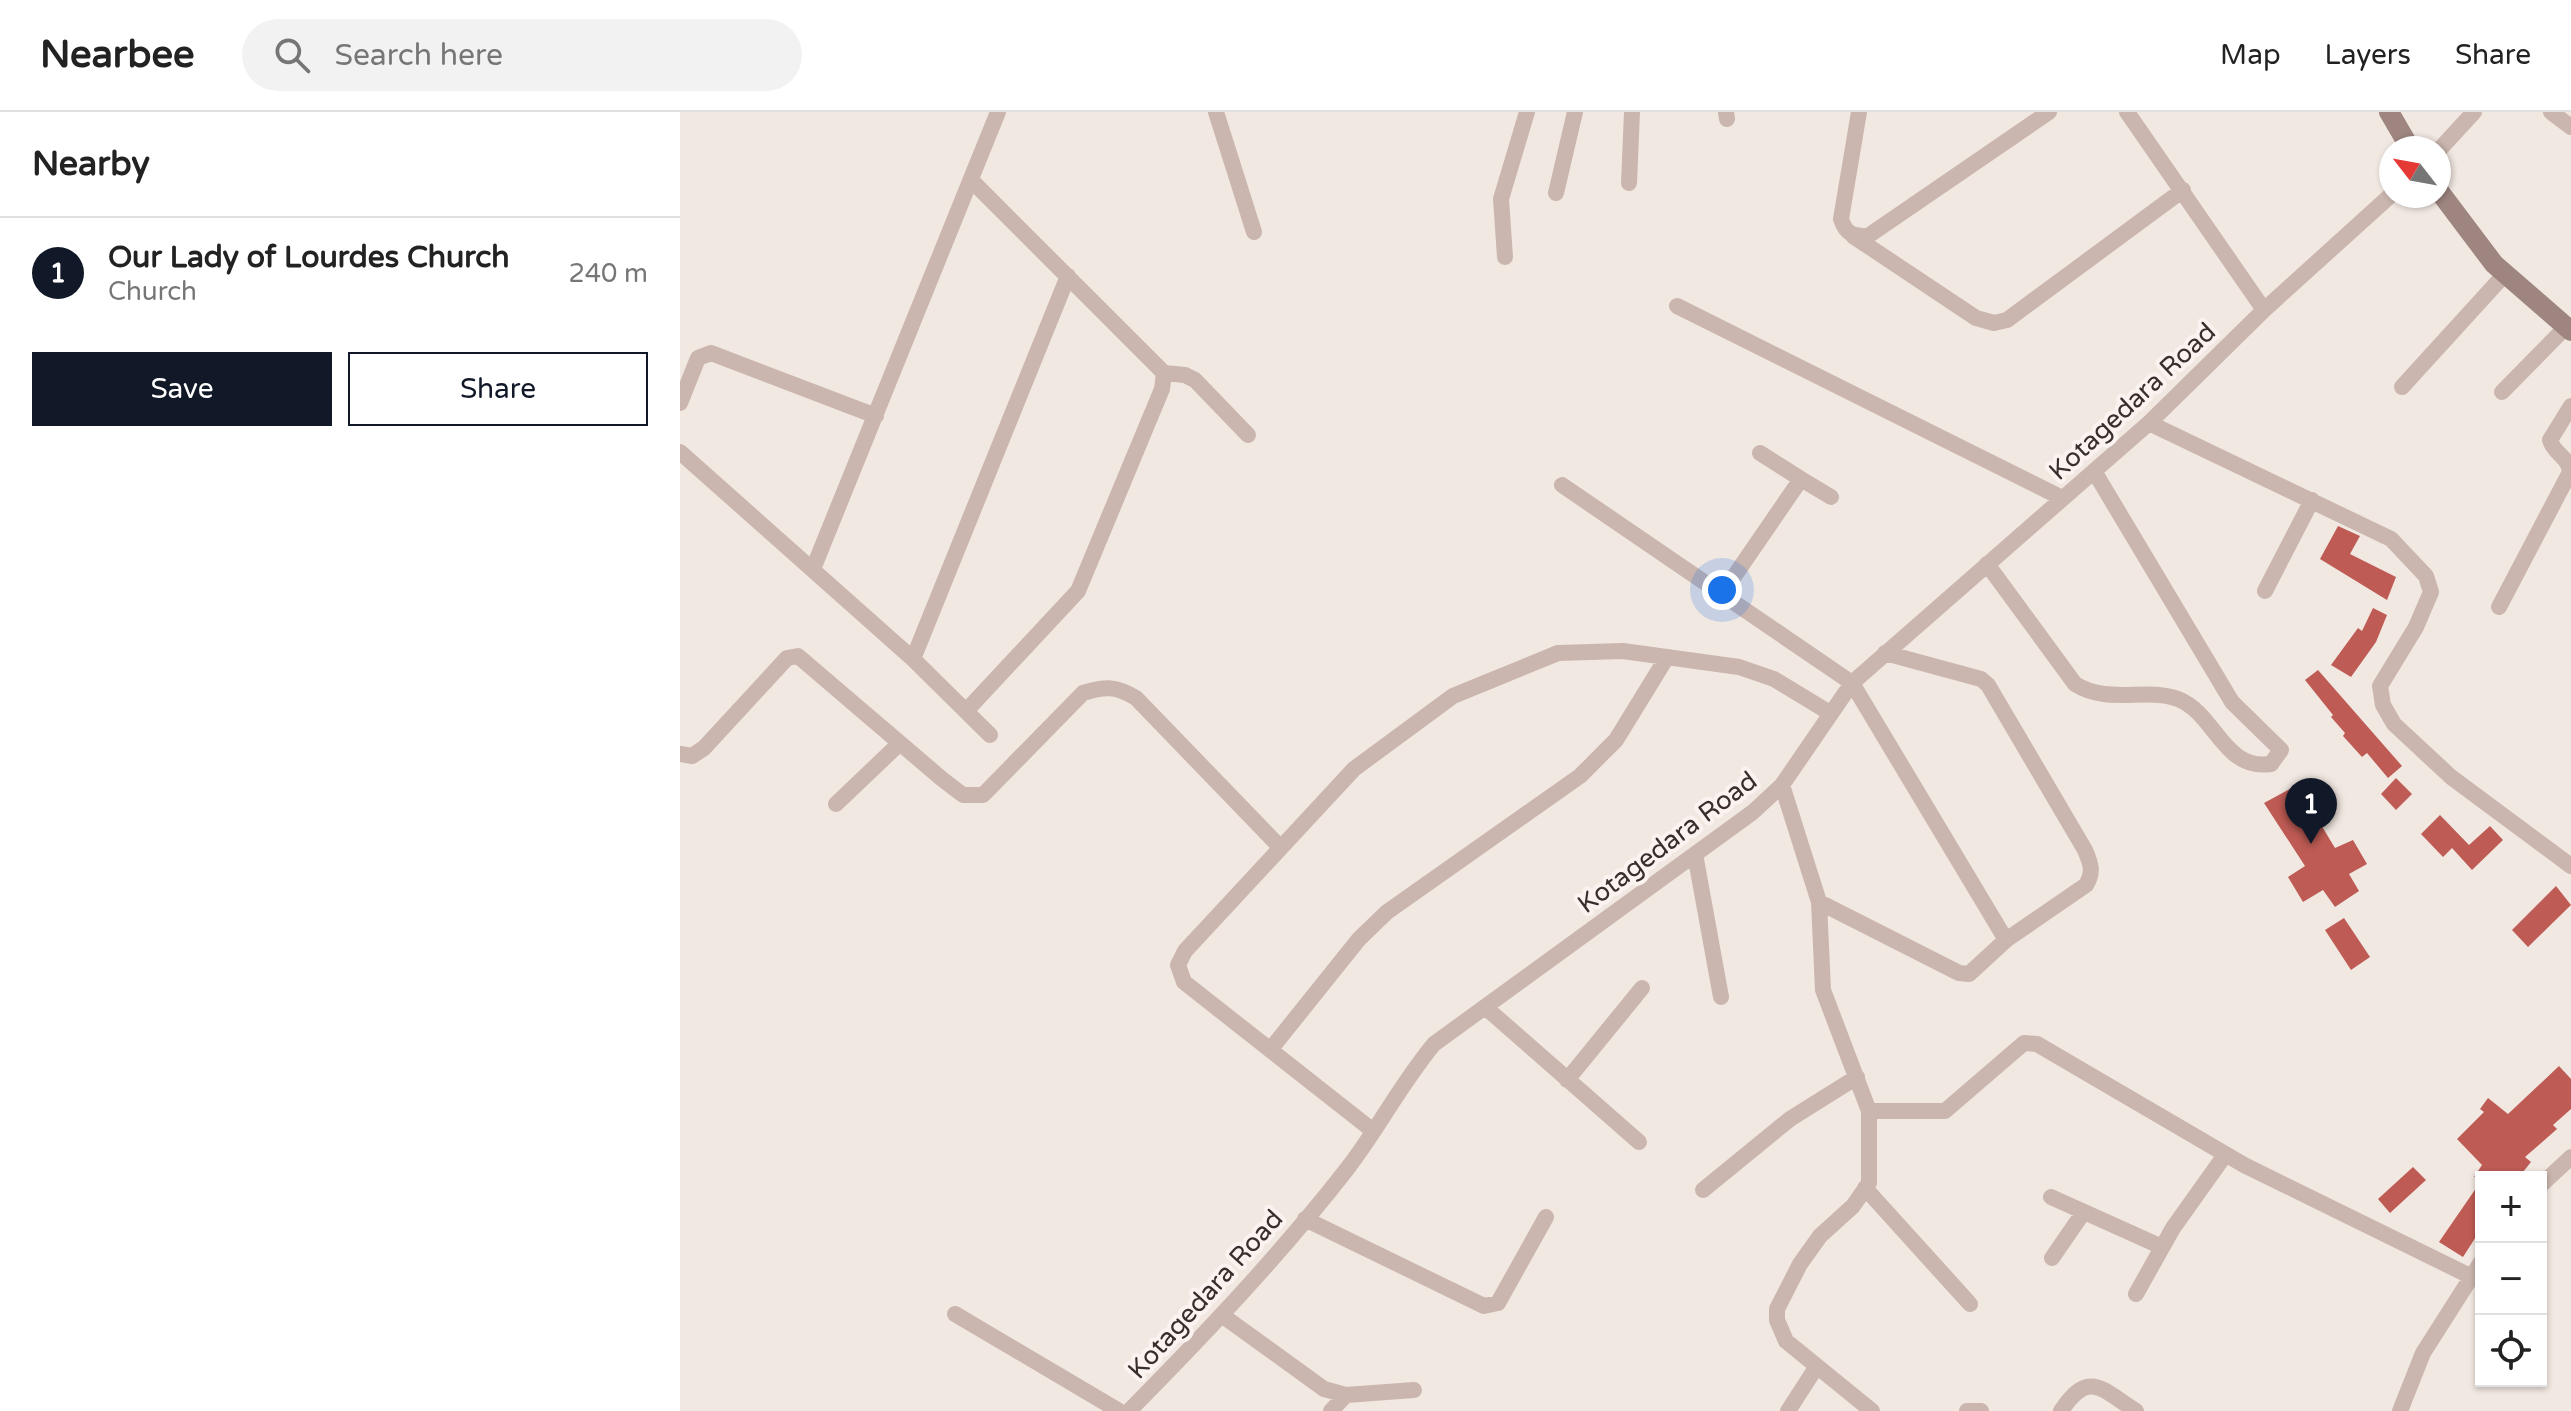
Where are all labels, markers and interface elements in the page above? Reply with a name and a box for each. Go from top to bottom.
search box [242,19,802,91]
text: Nearbee [40,32,194,78]
icon: search [270,33,314,77]
text: Search here [334,37,503,74]
text: Map [2220,38,2281,72]
text: Layers [2325,38,2411,72]
text: Share [2455,38,2531,72]
north arrow [2379,136,2451,208]
text: Nearby [32,144,150,185]
text: Our Lady of Lourdes Church [108,239,510,276]
text: 1 [50,258,66,289]
text: 240 m [568,258,648,289]
text: Church [108,276,197,307]
street label: Kotagedara Road [2043,316,2222,487]
button: Save [32,352,332,426]
button: Share [348,352,648,426]
your location [1702,570,1742,610]
street label: Kotagedara Road [1572,765,1763,920]
pin: 1 [2285,778,2337,844]
map controls [2475,1171,2547,1387]
button: + [2475,1171,2547,1243]
street label: Kotagedara Road [1121,1204,1289,1385]
button: − [2475,1243,2547,1315]
button: locate [2475,1315,2547,1387]

